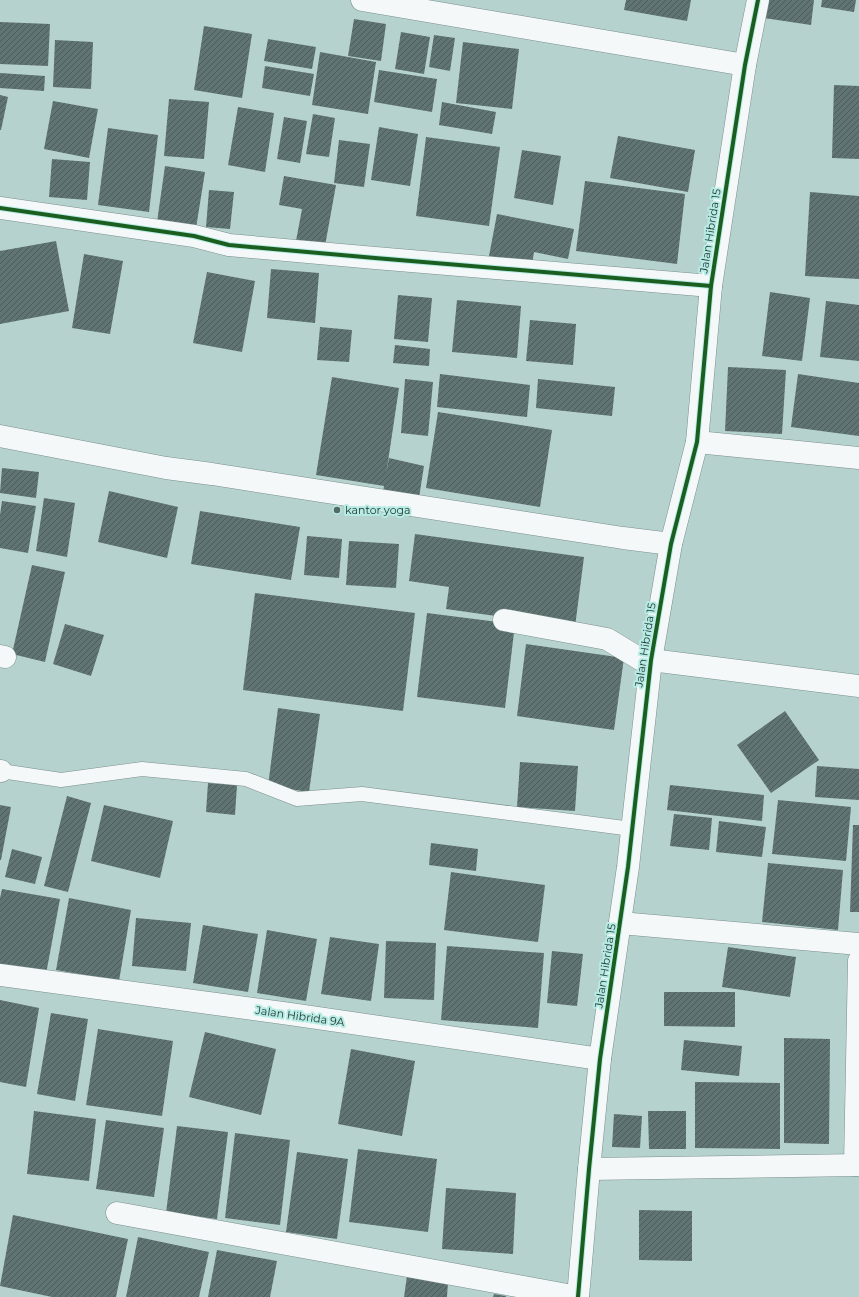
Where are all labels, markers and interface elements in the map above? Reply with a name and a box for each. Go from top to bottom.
street label: Jalan Hibrida 15 [696,188,724,275]
place label: kantor yoga [345,503,411,517]
marker: kantor yoga [332,505,342,515]
street label: Jalan Hibrida 15 [631,602,659,689]
street label: Jalan Hibrida 15 [591,923,619,1010]
street label: Jalan Hibrida 9A [254,1003,346,1029]

